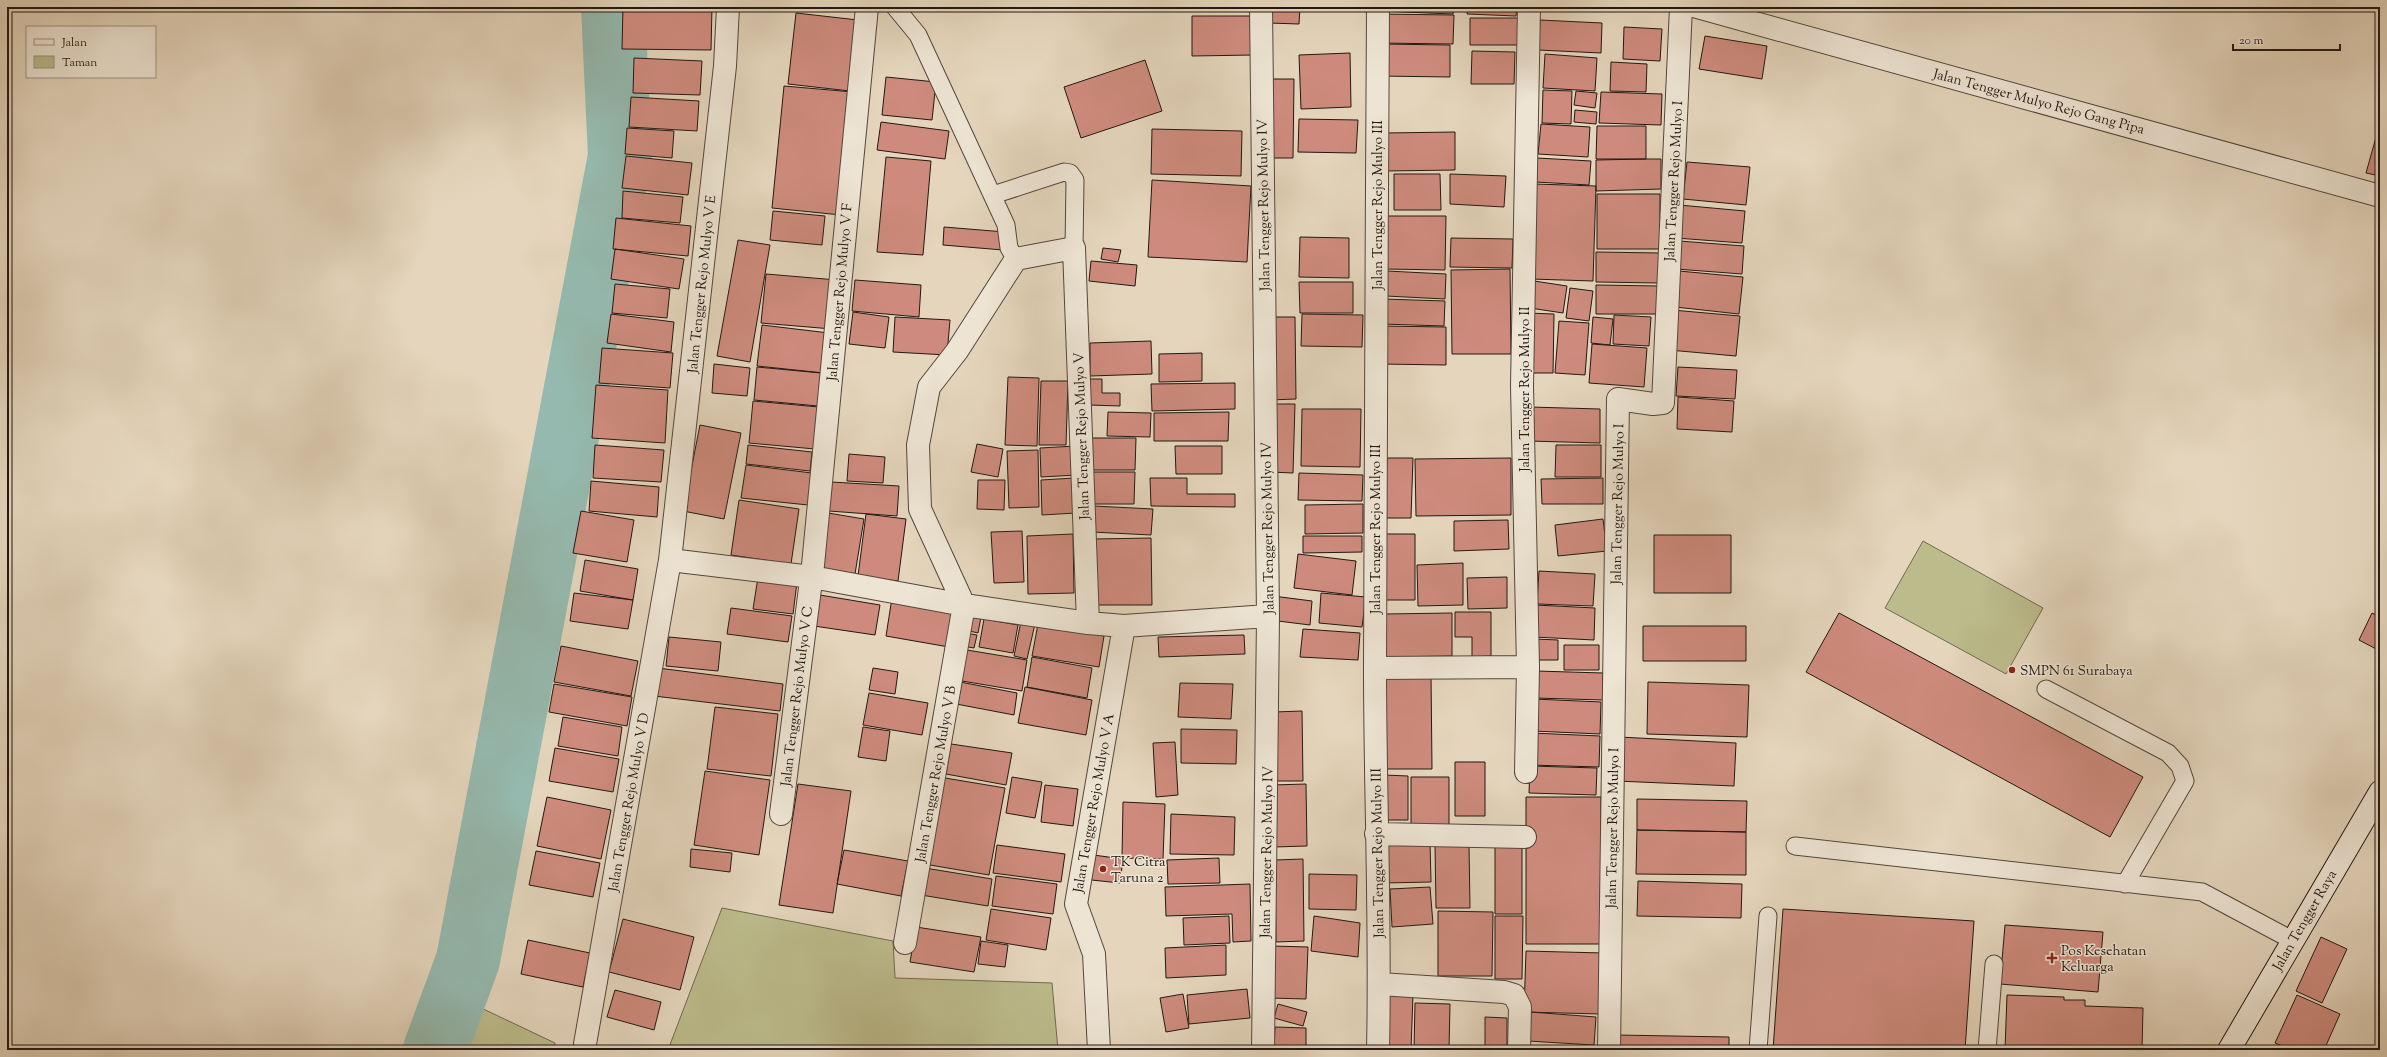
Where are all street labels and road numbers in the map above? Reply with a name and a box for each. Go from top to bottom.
street label: Jalan Tengger Mulyo Rejo Gang Pipa [1930,65,2147,141]
street label: Jalan Tengger Rejo Mulyo I [1661,100,1689,263]
street label: Jalan Tengger Rejo Mulyo IV [1253,118,1277,292]
street label: Jalan Tengger Rejo Mulyo III [1369,120,1389,291]
street label: Jalan Tengger Rejo Mulyo V E [684,194,722,375]
street label: Jalan Tengger Rejo Mulyo V F [823,202,859,383]
street label: Jalan Tengger Rejo Mulyo II [1516,306,1536,473]
street label: Jalan Tengger Rejo Mulyo V [1070,351,1096,521]
street label: Jalan Tengger Rejo Mulyo I [1608,423,1630,586]
street label: Jalan Tengger Rejo Mulyo IV [1257,441,1281,615]
street label: Jalan Tengger Rejo Mulyo III [1367,444,1387,615]
street label: Jalan Tengger Rejo Mulyo V C [777,605,819,789]
street label: Jalan Tengger Rejo Mulyo V B [911,684,962,865]
street label: Jalan Tengger Rejo Mulyo V D [604,711,656,894]
street label: Jalan Tengger Rejo Mulyo V A [1069,711,1121,896]
street label: Jalan Tengger Rejo Mulyo I [1603,747,1625,910]
street label: Jalan Tengger Rejo Mulyo IV [1256,765,1280,939]
street label: Jalan Tengger Rejo Mulyo III [1368,767,1390,939]
street label: Jalan Tengger Raya [2268,866,2343,976]

